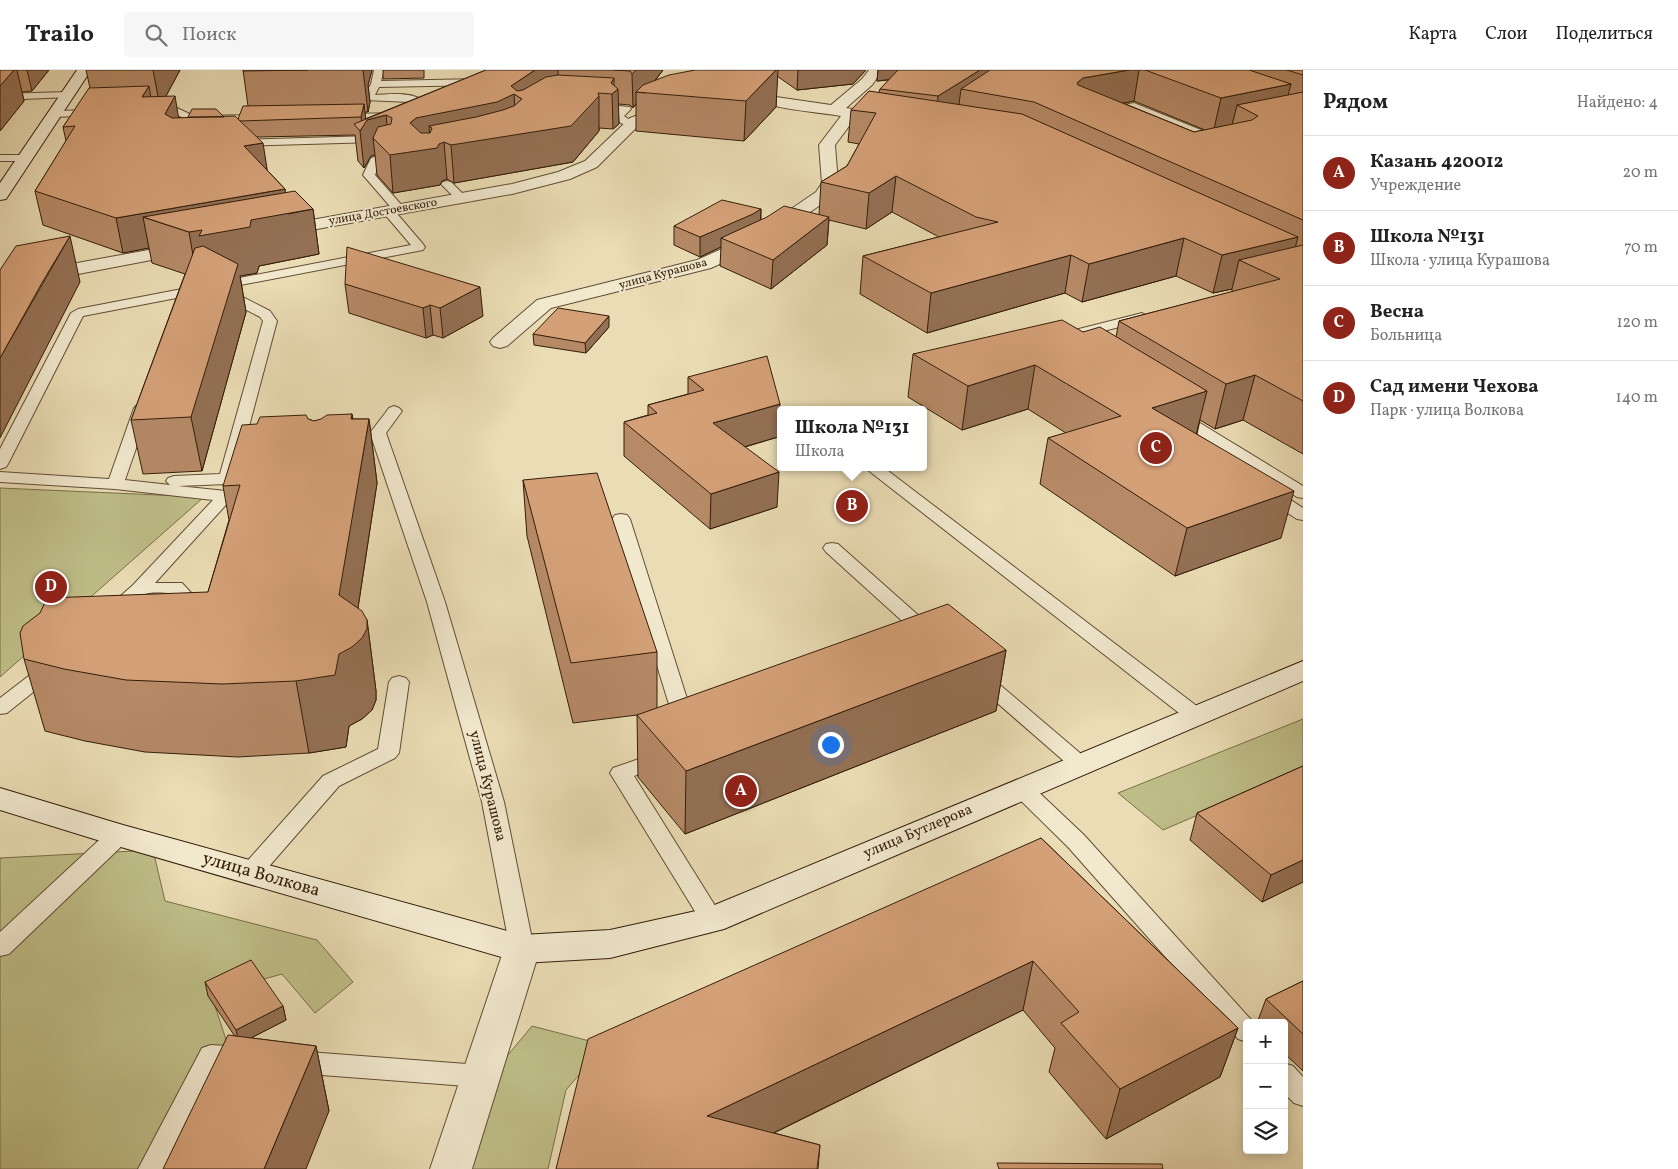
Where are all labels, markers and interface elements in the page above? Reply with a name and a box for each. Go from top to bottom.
search box [124,12,474,57]
text: Trailo [25,18,94,52]
icon: search [142,21,170,49]
text: Поиск [182,22,236,48]
text: Карта [1409,22,1457,47]
text: Слои [1485,22,1527,47]
text: Поделиться [1555,22,1653,47]
text: Рядом [1323,88,1388,117]
text: Найдено: 4 [1577,92,1658,114]
text: Казань 420012 [1370,149,1503,175]
text: A [1333,162,1345,184]
text: 20 m [1623,162,1658,184]
text: Учреждение [1370,175,1461,197]
street label: улица Достоевского [327,195,439,229]
text: Школа №131 [1370,224,1485,250]
text: B [1334,237,1344,259]
text: 70 m [1624,237,1658,259]
text: Школа · улица Курашова [1370,250,1550,272]
street label: улица Курашова [617,255,709,293]
text: Весна [1370,299,1424,325]
text: C [1334,312,1344,334]
text: 120 m [1616,312,1658,334]
text: Больница [1370,325,1442,347]
text: Сад имени Чехова [1370,374,1539,400]
text: D [1333,387,1345,409]
text: 140 m [1616,387,1658,409]
text: Парк · улица Волкова [1370,400,1524,422]
popup [777,406,927,471]
text: Школа №131 [795,415,909,441]
pin: C [1140,429,1172,467]
text: Школа [795,441,844,463]
pin: B [836,487,868,525]
pin: D [35,568,67,606]
street label: улица Курашова [463,728,511,844]
your location [818,732,844,758]
pin: A [725,772,757,810]
street label: улица Бутлерова [860,800,976,864]
street label: улица Волкова [199,846,323,904]
map controls [1243,1019,1288,1154]
button: + [1243,1019,1288,1064]
button: − [1243,1064,1288,1109]
button: layers [1243,1109,1288,1154]

